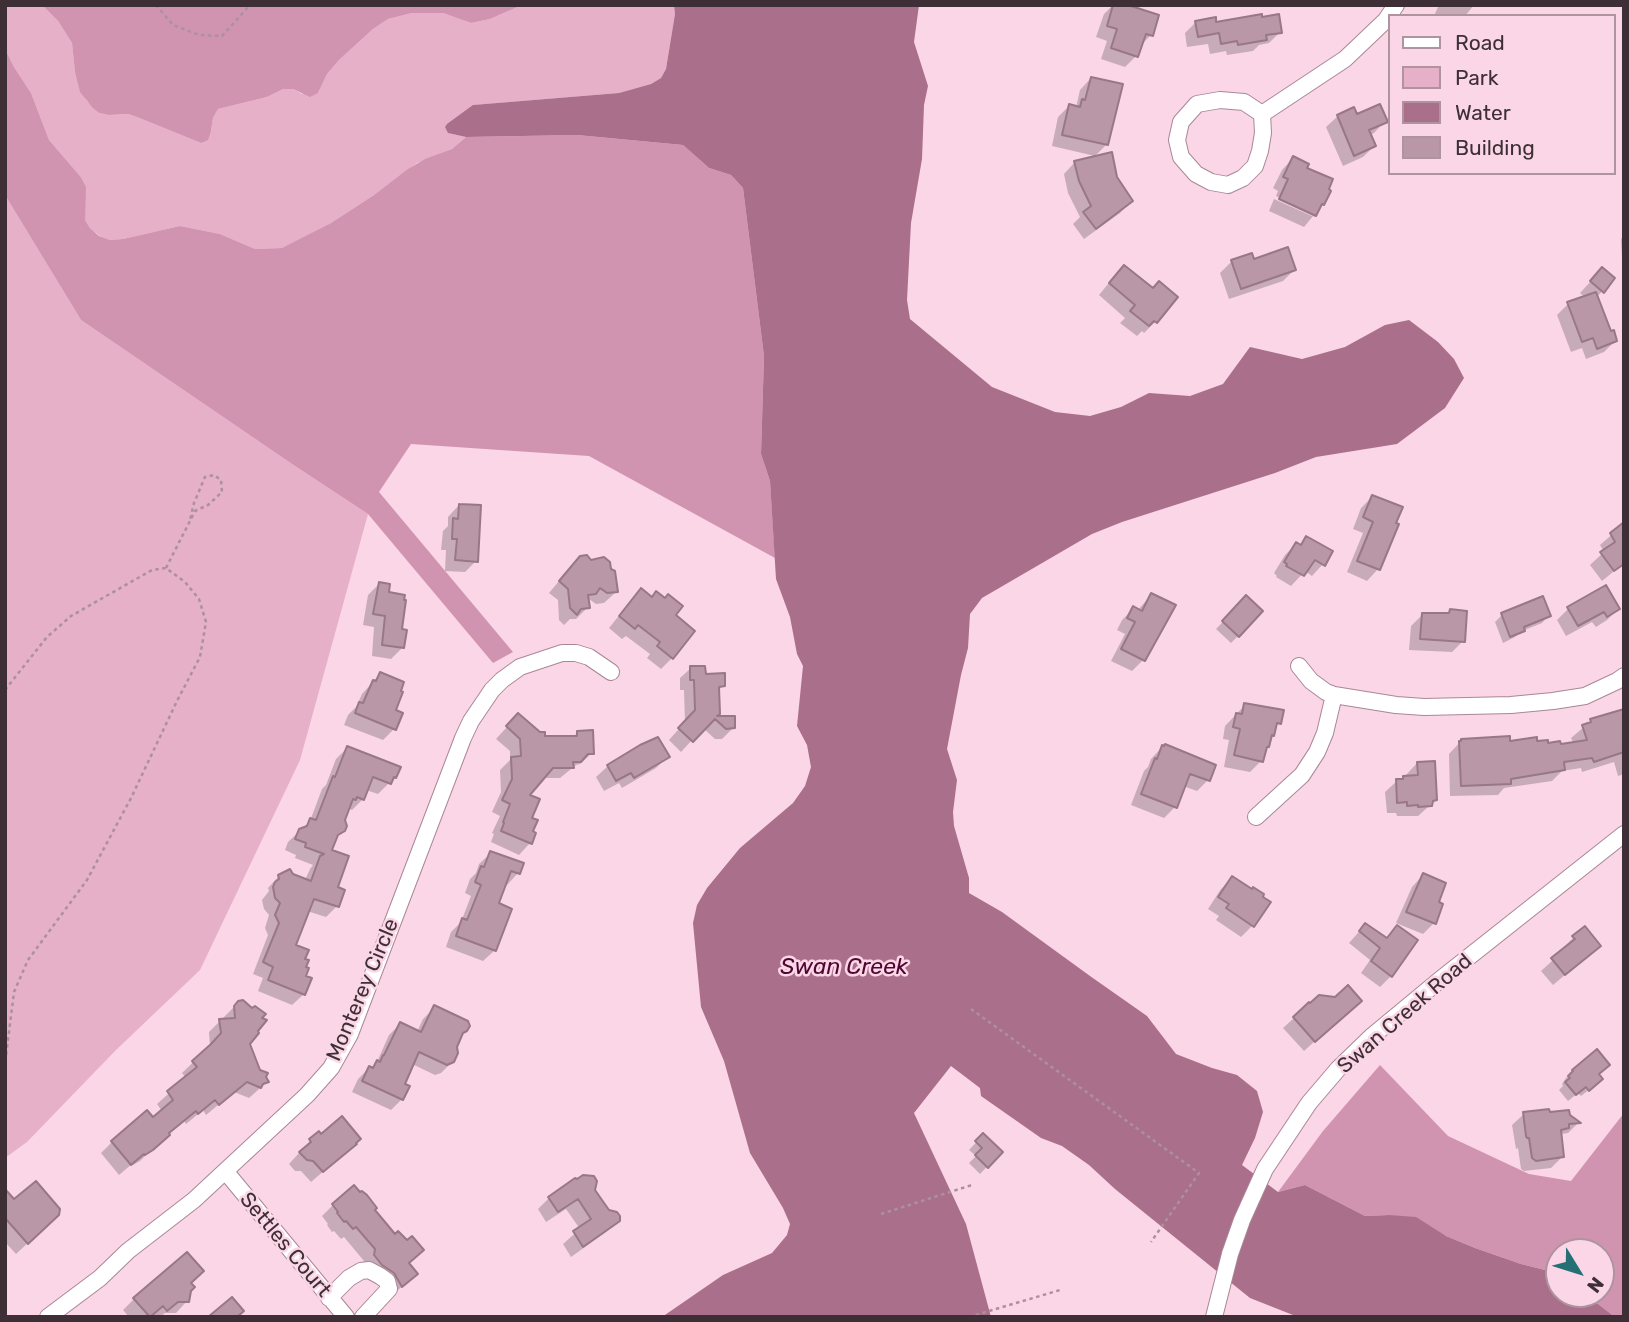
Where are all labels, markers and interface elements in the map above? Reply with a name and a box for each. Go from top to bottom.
legend [1388,14,1615,175]
text: Road [1455,30,1505,55]
text: Park [1455,65,1499,90]
text: Water [1455,100,1511,125]
text: Building [1455,135,1535,160]
street label: Monterey Circle [322,915,404,1065]
street label: Swan Creek Road [1333,949,1477,1079]
water label: Swan Creek [780,953,908,981]
street label: Settles Court [234,1188,336,1302]
north arrow [1545,1238,1615,1308]
text: N [1582,1273,1609,1297]

